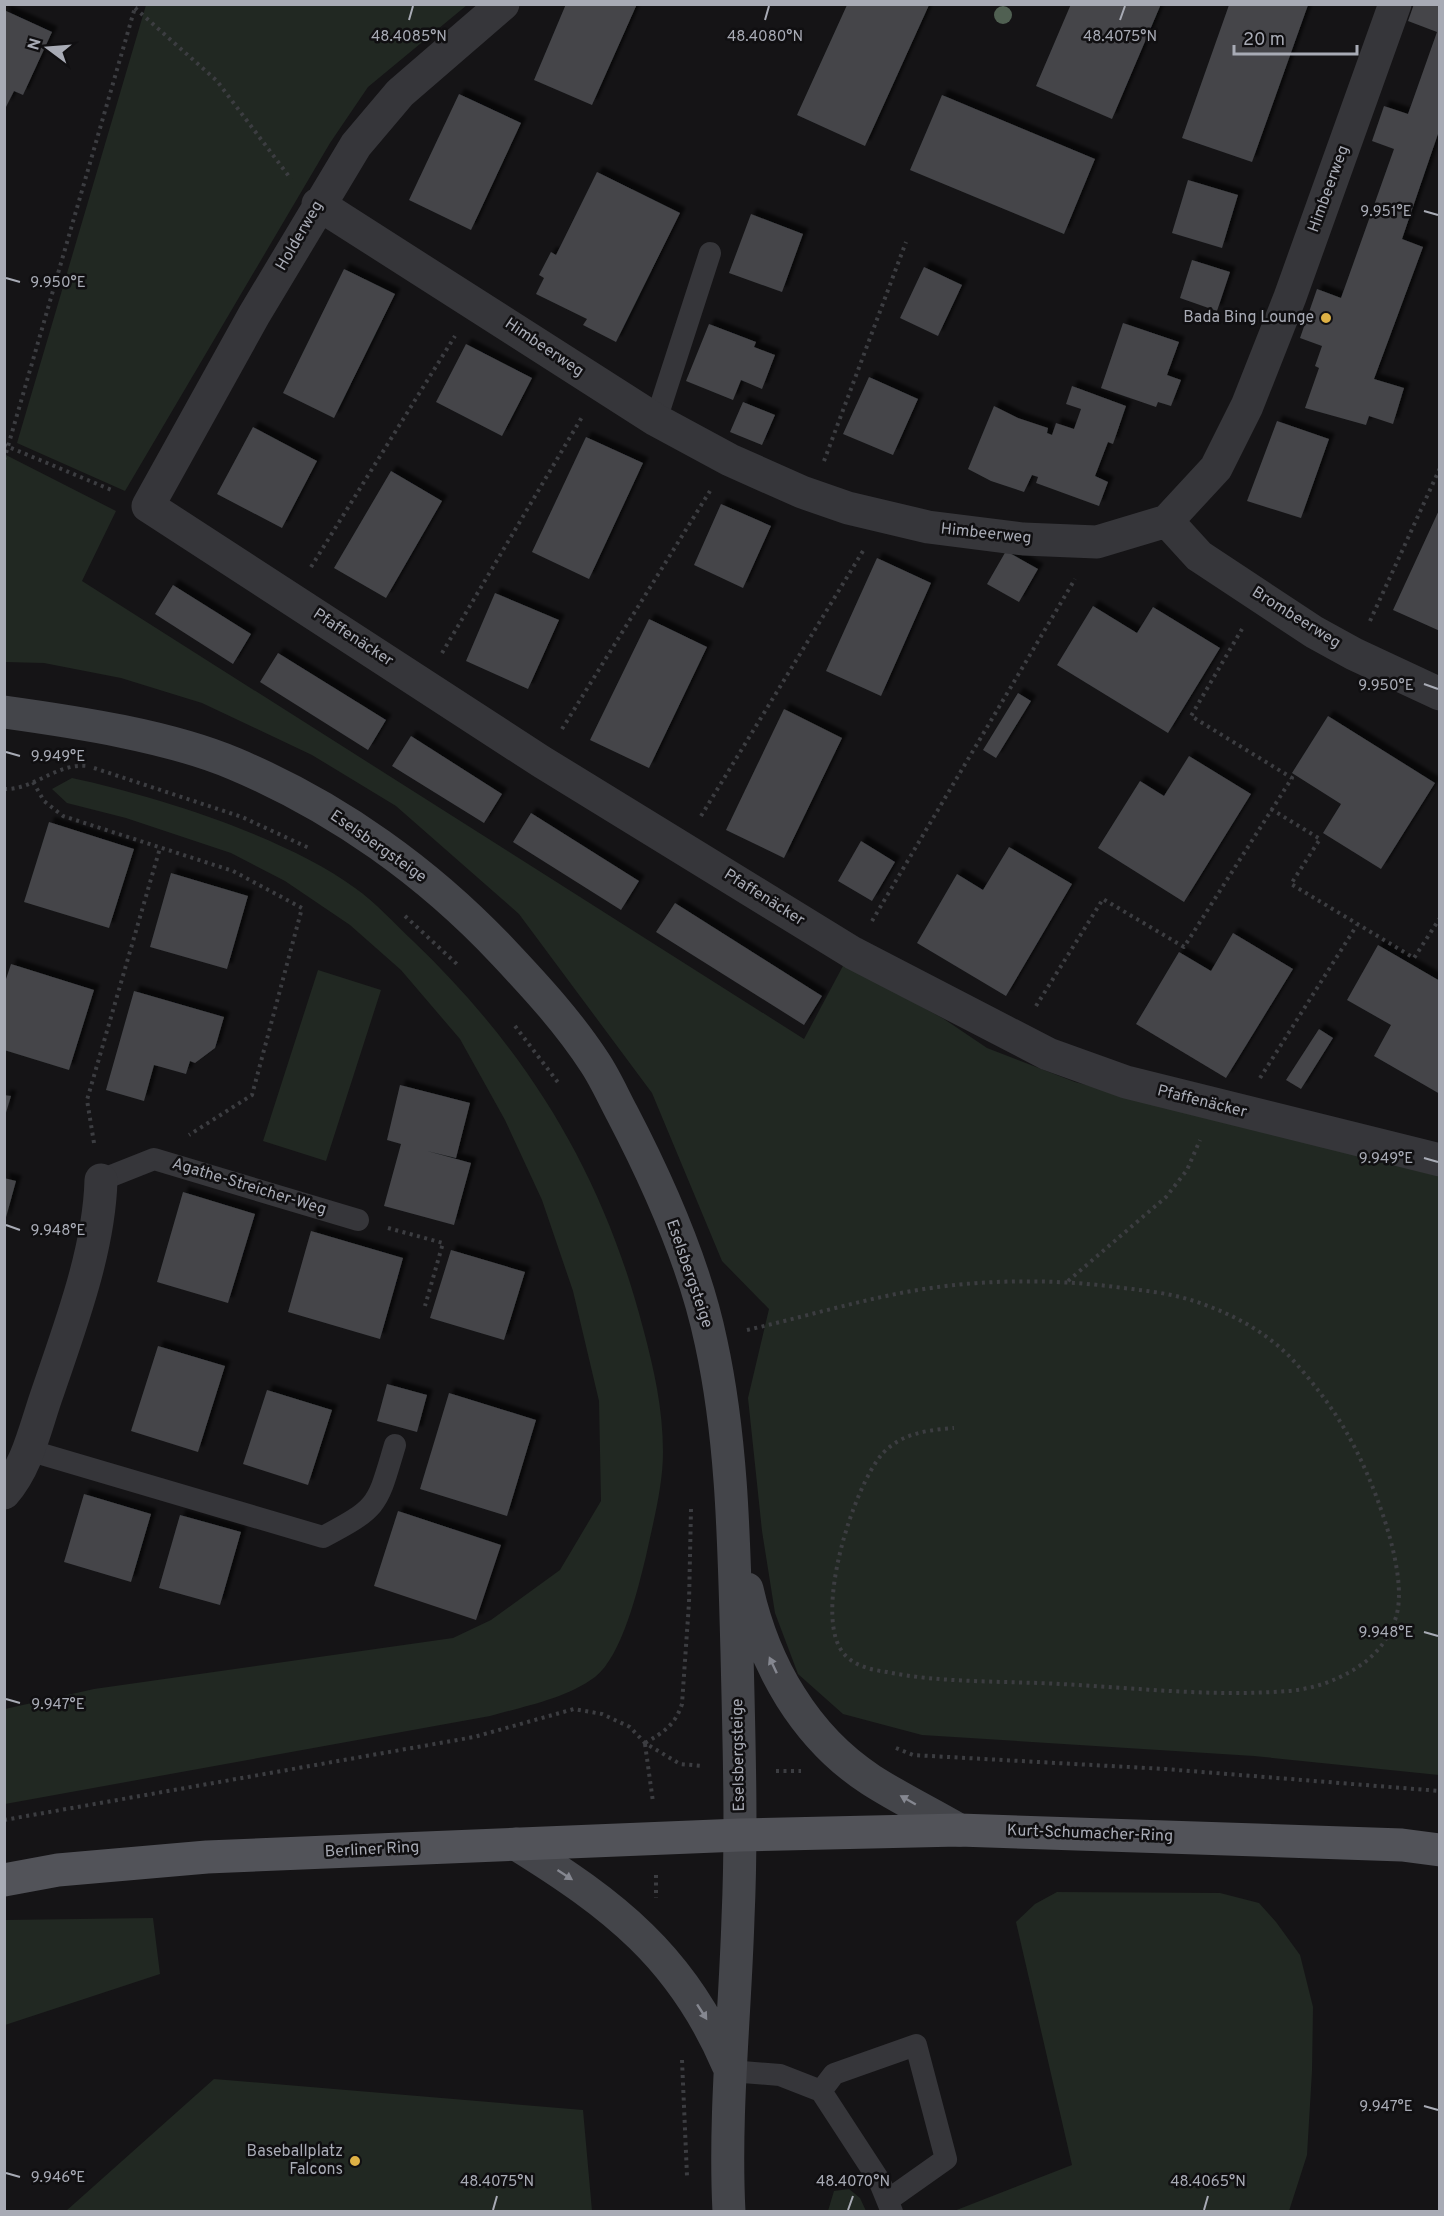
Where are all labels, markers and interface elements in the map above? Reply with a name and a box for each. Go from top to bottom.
north arrow [18,18,78,78]
scale bar [1234,18,1357,56]
text: 48.4085°N [371,28,447,47]
text: 48.4080°N [727,28,803,47]
text: 48.4075°N [1083,28,1157,47]
text: 20 m [1243,29,1285,52]
text: N [24,36,47,53]
street label: Himbeerweg [1304,143,1354,235]
street label: Holderweg [272,197,328,275]
text: 9.951°E [1360,203,1412,222]
text: 9.950°E [30,274,86,293]
place label: Bada Bing Lounge [1183,308,1314,328]
marker: Bada Bing Lounge [1319,311,1333,325]
street label: Himbeerweg [501,314,587,382]
street label: Himbeerweg [940,519,1032,549]
street label: Brombeerweg [1248,583,1344,653]
street label: Pfaffenäcker [309,605,397,671]
text: 9.950°E [1358,677,1414,696]
text: 9.949°E [31,748,85,767]
street label: Eselsbergsteige [326,806,430,888]
street label: Pfaffenäcker [720,865,808,931]
street label: Pfaffenäcker [1155,1081,1249,1123]
text: 9.949°E [1359,1150,1413,1169]
street label: Agathe-Streicher-Weg [169,1154,329,1220]
street label: Eselsbergsteige [661,1217,717,1331]
text: 9.948°E [31,1222,85,1241]
text: 9.948°E [1359,1624,1413,1643]
one-way arrow [769,1657,778,1674]
text: 9.947°E [31,1696,85,1715]
street label: Eselsbergsteige [728,1698,750,1812]
one-way arrow [900,1795,917,1805]
street label: Kurt-Schumacher-Ring [1007,1821,1173,1847]
street label: Berliner Ring [324,1838,420,1862]
one-way arrow [557,1870,573,1881]
one-way arrow [696,2004,707,2020]
text: 9.947°E [1359,2098,1413,2117]
place label: Baseballplatz Falcons [247,2142,343,2180]
marker: Baseballplatz Falcons [348,2154,362,2168]
text: 9.946°E [31,2169,85,2188]
text: 48.4075°N [460,2173,534,2192]
text: 48.4070°N [816,2173,890,2192]
text: 48.4065°N [1170,2173,1246,2192]

